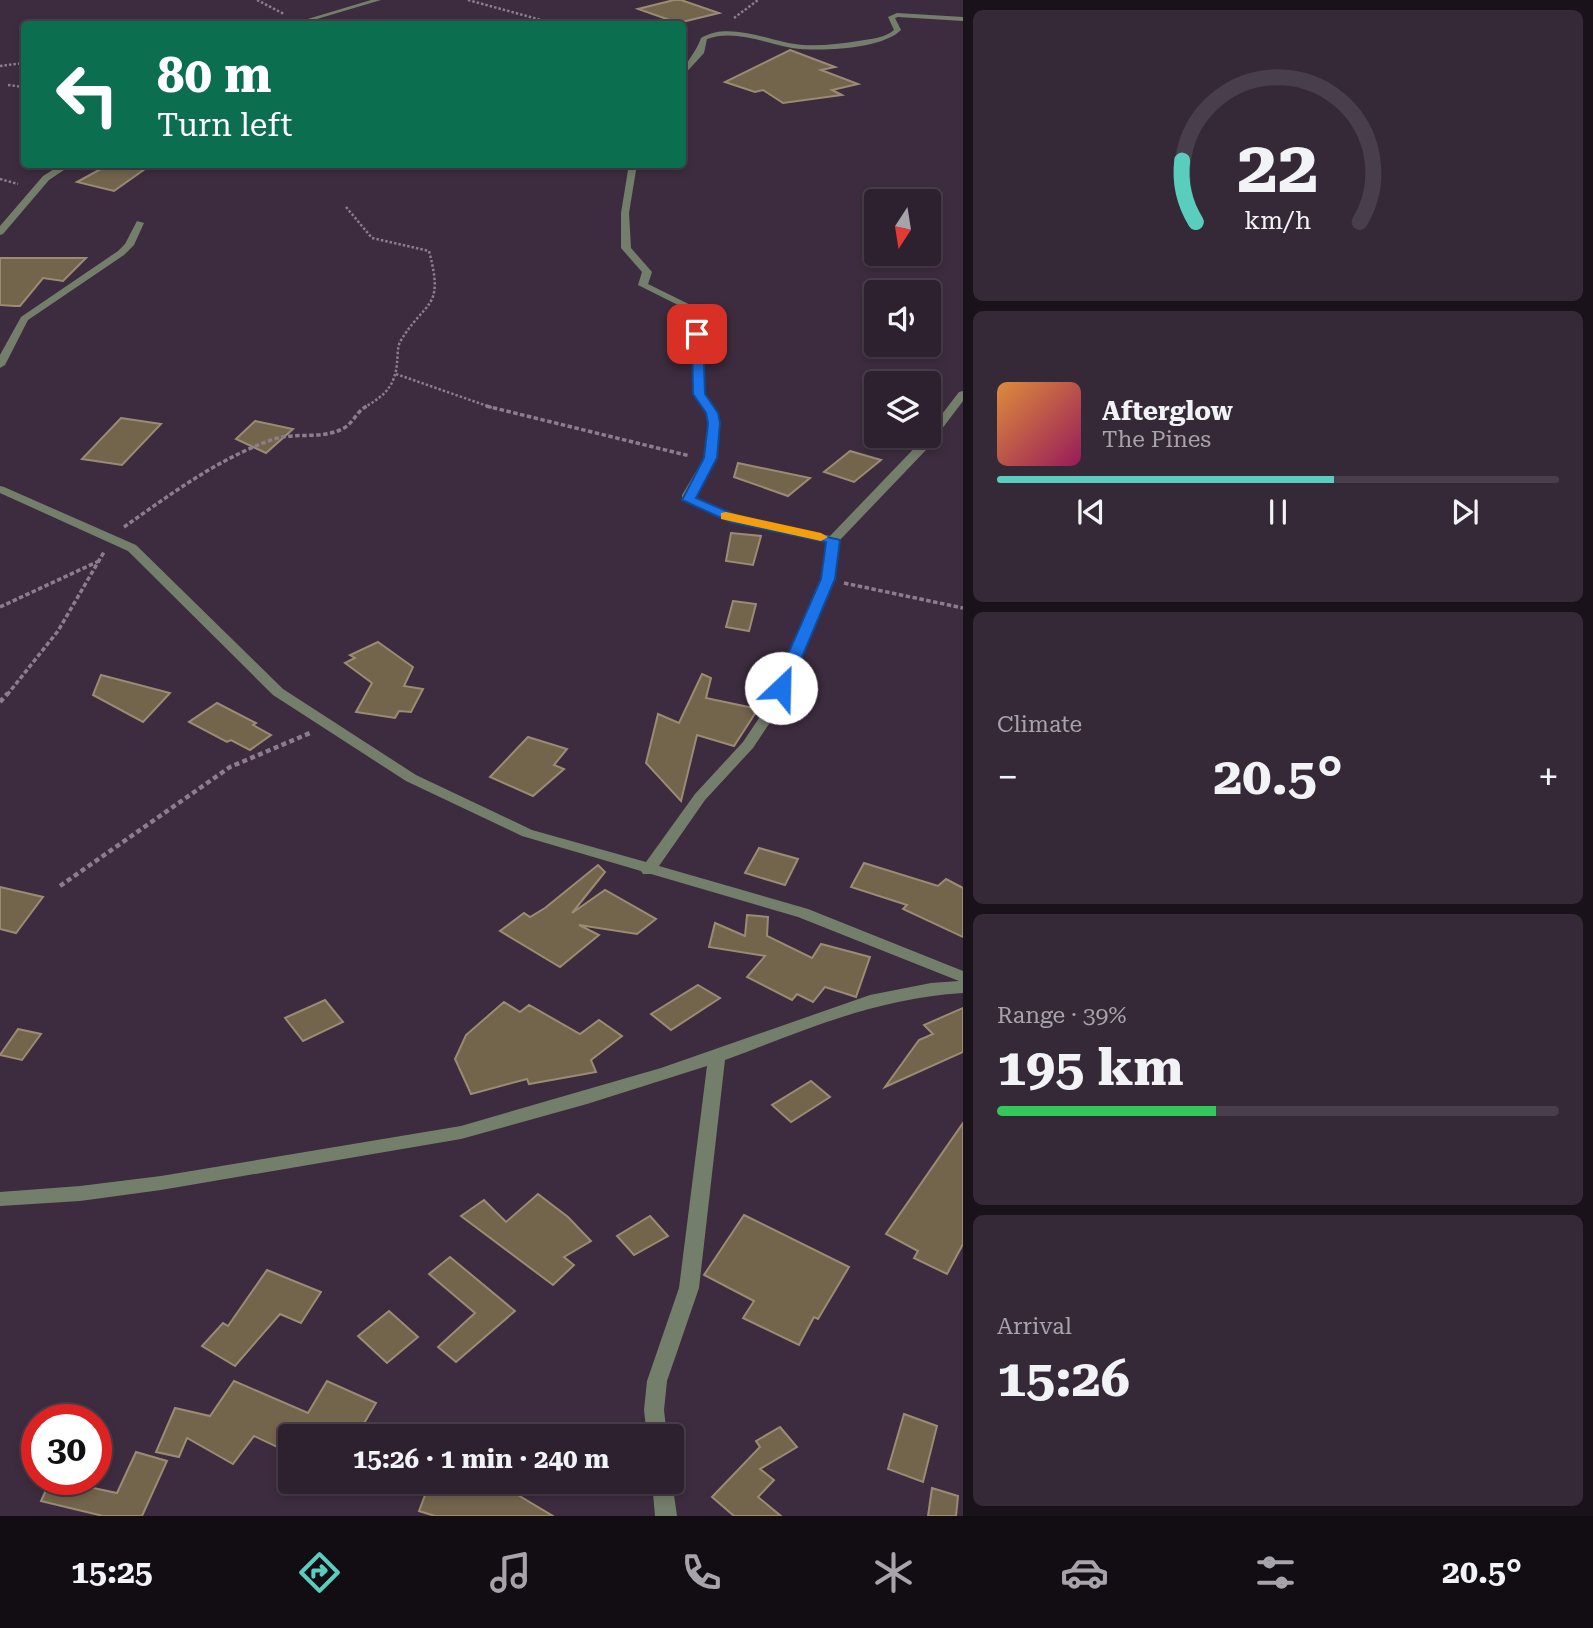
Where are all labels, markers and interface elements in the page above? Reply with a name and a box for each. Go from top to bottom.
text: 80 m [157,47,272,104]
icon: left [42,49,133,140]
text: Turn left [157,106,292,144]
text: 22 [1237,125,1319,210]
north arrow [864,189,942,266]
map controls [864,189,941,448]
text: km/h [1245,205,1311,234]
button: sound [864,280,941,357]
pin [667,304,727,364]
icon: arrive [678,315,716,353]
button: layers [864,371,941,448]
text: Afterglow [1102,396,1233,426]
text: The Pines [1102,426,1211,453]
icon: previous [1072,493,1110,531]
icon: pause [1259,493,1297,531]
icon: next [1446,493,1484,531]
position arrow [744,651,818,725]
text: Climate [997,711,1082,738]
text: 20.5° [1213,746,1343,807]
text: − [997,755,1018,799]
text: + [1538,755,1559,799]
text: Range · 39% [997,1002,1126,1029]
text: 195 km [997,1037,1184,1098]
text: Arrival [997,1313,1072,1340]
text: 15:26 [997,1348,1130,1409]
speed limit sign: 30 [21,1404,112,1495]
text: 15:26 · 1 min · 240 m [353,1444,609,1474]
icon: directions [295,1548,344,1597]
icon: music [486,1548,535,1597]
icon: phone [677,1548,726,1597]
icon: climate [869,1548,918,1597]
icon: car [1060,1548,1109,1597]
icon: filters [1251,1548,1300,1597]
text: 15:25 [71,1553,153,1591]
text: 20.5° [1442,1553,1522,1591]

